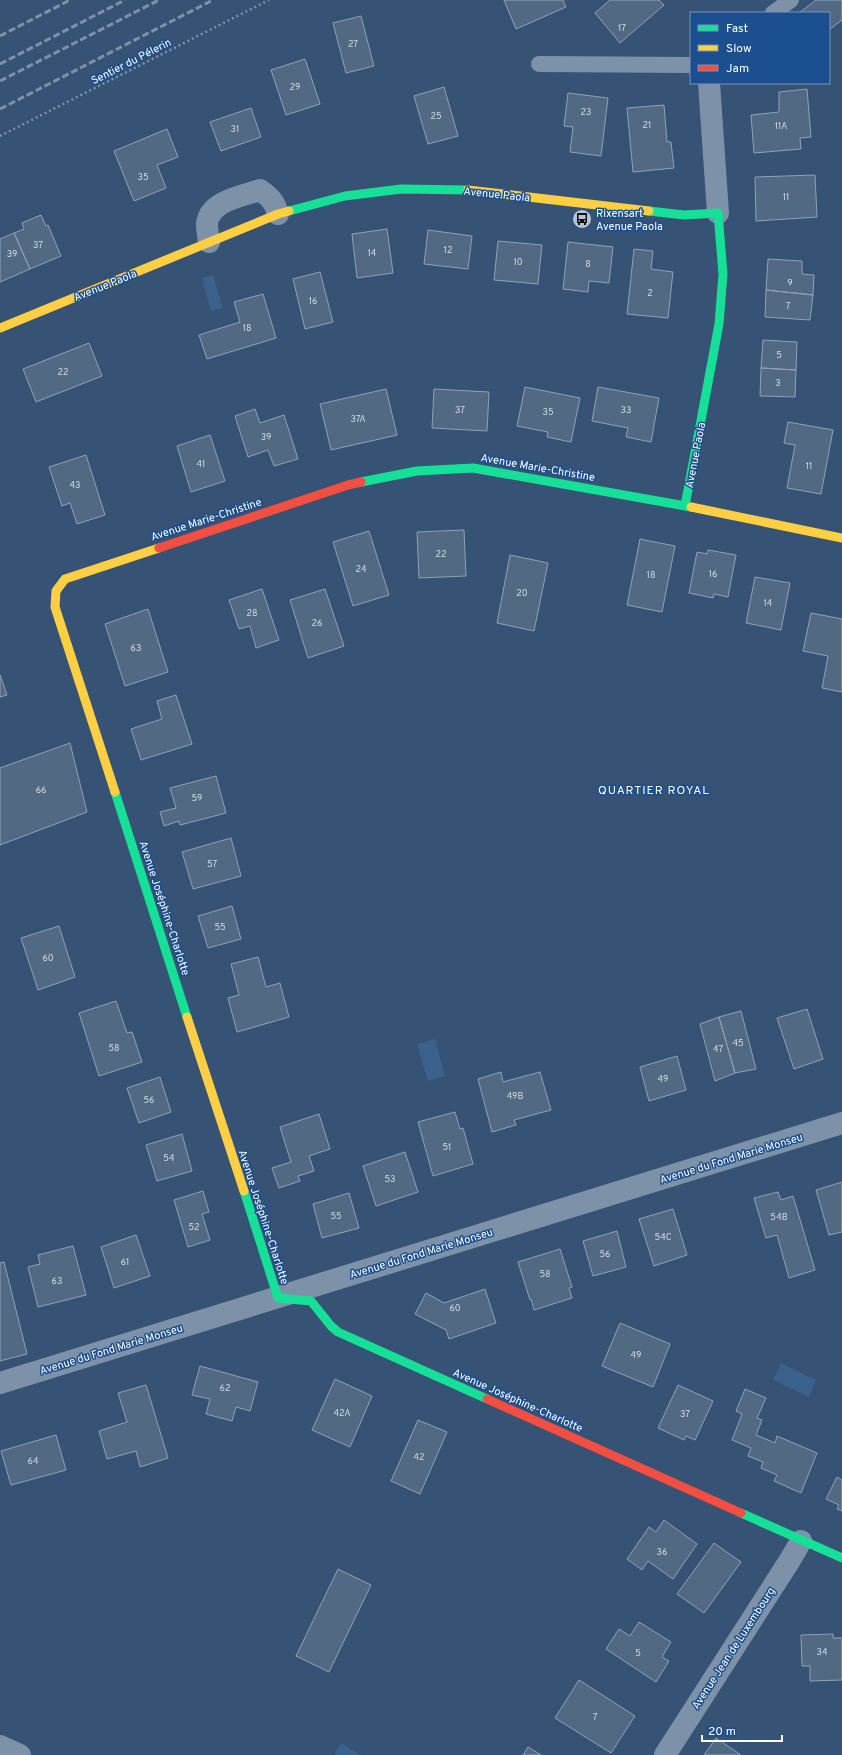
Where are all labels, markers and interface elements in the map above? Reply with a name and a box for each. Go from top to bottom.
legend [690,12,830,84]
text: Fast [726,21,748,37]
house number: 17 [618,23,626,34]
street label: Sentier du Pélerin [89,36,174,88]
house number: 27 [348,39,358,50]
text: Slow [726,41,752,57]
text: Jam [726,61,749,77]
house number: 29 [290,82,300,93]
house number: 23 [581,107,591,118]
house number: 25 [430,111,442,122]
house number: 21 [643,120,651,131]
house number: 11A [775,121,787,132]
house number: 31 [231,124,239,135]
house number: 35 [137,172,149,183]
street label: Avenue Paola [463,185,531,205]
house number: 11 [783,192,789,203]
place label: Rixensart Avenue Paola [596,207,663,234]
bus stop icon: Rixensart Avenue Paola [571,208,593,230]
house number: 37 [33,240,43,251]
house number: 12 [444,245,452,256]
house number: 14 [368,248,377,259]
house number: 39 [7,249,17,260]
house number: 10 [513,257,523,268]
house number: 8 [585,259,591,270]
street label: Avenue Paola [72,267,139,305]
house number: 9 [787,278,793,289]
house number: 2 [647,288,653,299]
house number: 16 [309,296,317,307]
house number: 7 [786,301,791,312]
house number: 18 [243,323,251,334]
house number: 5 [776,350,782,361]
house number: 22 [57,367,69,378]
house number: 3 [775,378,781,389]
house number: 37 [455,405,465,416]
house number: 33 [621,405,631,416]
house number: 35 [542,407,554,418]
house number: 37A [350,414,366,425]
street label: Avenue Paola [683,421,709,489]
house number: 39 [261,432,271,443]
street label: Avenue Marie-Christine [480,451,596,485]
house number: 41 [197,459,205,470]
house number: 11 [806,461,812,472]
house number: 43 [69,480,81,491]
street label: Avenue Marie-Christine [149,495,264,544]
house number: 22 [435,549,447,560]
house number: 24 [355,564,367,575]
house number: 16 [709,569,717,580]
house number: 18 [647,570,655,581]
house number: 20 [516,588,528,599]
house number: 14 [764,598,773,609]
house number: 28 [246,608,258,619]
house number: 26 [312,618,322,629]
house number: 63 [131,643,141,654]
district label: QUARTIER ROYAL [598,783,710,799]
house number: 66 [36,785,46,796]
house number: 59 [192,793,202,804]
street label: Avenue Joséphine-Charlotte [136,839,192,977]
house number: 57 [207,859,217,870]
house number: 55 [214,922,226,933]
house number: 60 [42,953,54,964]
house number: 45 [732,1038,744,1049]
house number: 58 [108,1043,120,1054]
house number: 47 [713,1044,723,1055]
house number: 49 [658,1074,668,1085]
house number: 49B [507,1091,523,1102]
house number: 56 [144,1095,154,1106]
street label: Avenue du Fond Marie Monseu [658,1130,805,1187]
house number: 51 [443,1142,451,1153]
street label: Avenue Joséphine-Charlotte [235,1148,291,1286]
house number: 54 [163,1153,175,1164]
house number: 53 [384,1174,396,1185]
house number: 55 [330,1211,342,1222]
house number: 54B [770,1212,788,1223]
house number: 52 [188,1222,200,1233]
street label: Avenue du Fond Marie Monseu [348,1225,495,1282]
house number: 54C [654,1232,672,1243]
house number: 56 [600,1249,610,1260]
house number: 61 [121,1257,129,1268]
house number: 58 [539,1269,551,1280]
house number: 63 [52,1276,62,1287]
house number: 60 [449,1303,461,1314]
street label: Avenue du Fond Marie Monseu [38,1321,185,1378]
house number: 49 [631,1350,641,1361]
street label: Avenue Joséphine-Charlotte [450,1366,585,1436]
house number: 62 [220,1383,230,1394]
house number: 42A [333,1408,351,1419]
house number: 37 [680,1409,690,1420]
house number: 42 [413,1452,425,1463]
house number: 64 [28,1456,39,1467]
house number: 36 [657,1547,667,1558]
street label: Avenue Jean de Luxembourg [689,1585,779,1712]
house number: 34 [816,1647,828,1658]
house number: 5 [635,1648,641,1659]
house number: 7 [593,1712,598,1723]
scale bar [702,1717,782,1743]
text: 20 m [708,1724,736,1740]

